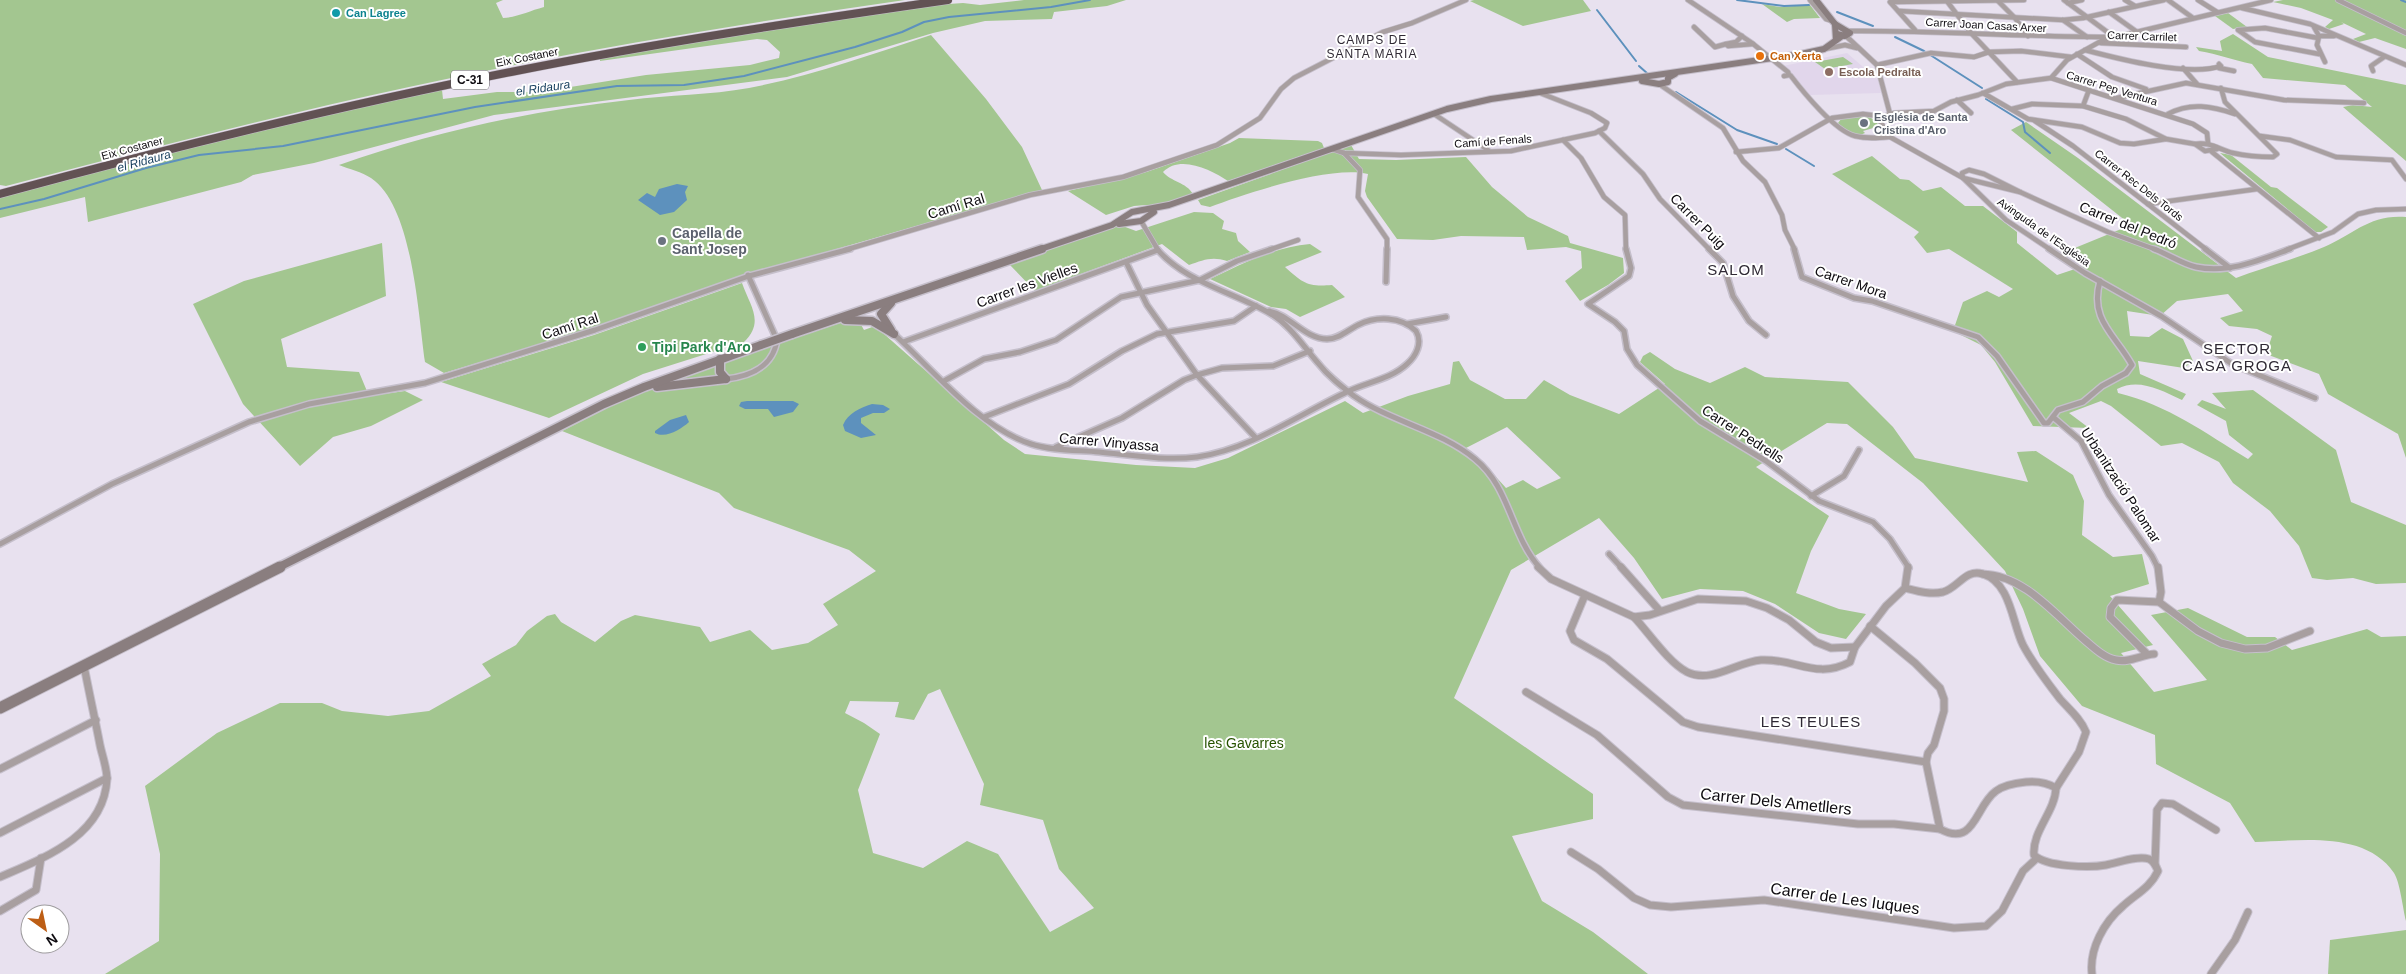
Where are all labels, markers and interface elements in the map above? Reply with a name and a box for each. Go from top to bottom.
marker: Can Lagree [330,7,342,19]
place label: Can Lagree [346,7,406,19]
street label: Carrer Joan Casas Arxer [1925,16,2047,34]
street label: Carrer Carrilet [2107,29,2177,43]
district label: CAMPS DE SANTA MARIA [1327,33,1417,61]
street label: Eix Costaner [495,45,559,69]
marker: Can Xerta [1754,50,1766,62]
place label: Can Xerta [1770,50,1822,62]
marker: Escola Pedralta [1823,66,1835,78]
place label: Escola Pedralta [1839,66,1922,78]
street label: Carrer Pep Ventura [2065,68,2160,108]
road number: C-31 [451,70,489,90]
water label: el Ridaura [515,77,571,99]
place label: Església de Santa Cristina d'Aro [1874,111,1968,136]
marker: Església de Santa Cristina d'Aro [1858,117,1870,129]
street label: Camí de Fenals [1454,132,1533,150]
street label: Eix Costaner [100,134,164,162]
water label: el Ridaura [116,147,173,175]
street label: Carrer Rec Dels Tords [2093,147,2186,223]
street label: Camí Ral [926,190,986,222]
street label: Carrer Puig [1667,190,1729,252]
street label: Avinguda de l'Església [1995,195,2093,269]
street label: Carrer del Pedró [2077,198,2179,252]
place label: Capella de Sant Josep [672,225,747,257]
marker: Capella de Sant Josep [656,235,668,247]
street label: Carrer les Vielles [974,259,1080,311]
district label: SALOM [1707,261,1765,278]
street label: Carrer Mora [1813,262,1889,302]
street label: Camí Ral [540,309,600,343]
place label: Tipi Park d'Aro [652,339,751,355]
district label: SECTOR CASA GROGA [2182,340,2292,374]
marker: Tipi Park d'Aro [636,341,648,353]
street label: Carrer Pedrells [1699,402,1787,466]
street label: Urbanització Palomar [2078,425,2164,546]
street label: Carrer Vinyassa [1058,430,1160,454]
district label: LES TEULES [1761,713,1861,730]
park label: les Gavarres [1204,735,1284,751]
street label: Carrer Dels Ametllers [1699,785,1852,818]
street label: Carrer de Les Iuques [1769,880,1921,917]
north arrow [20,904,70,954]
text: N [43,930,61,949]

